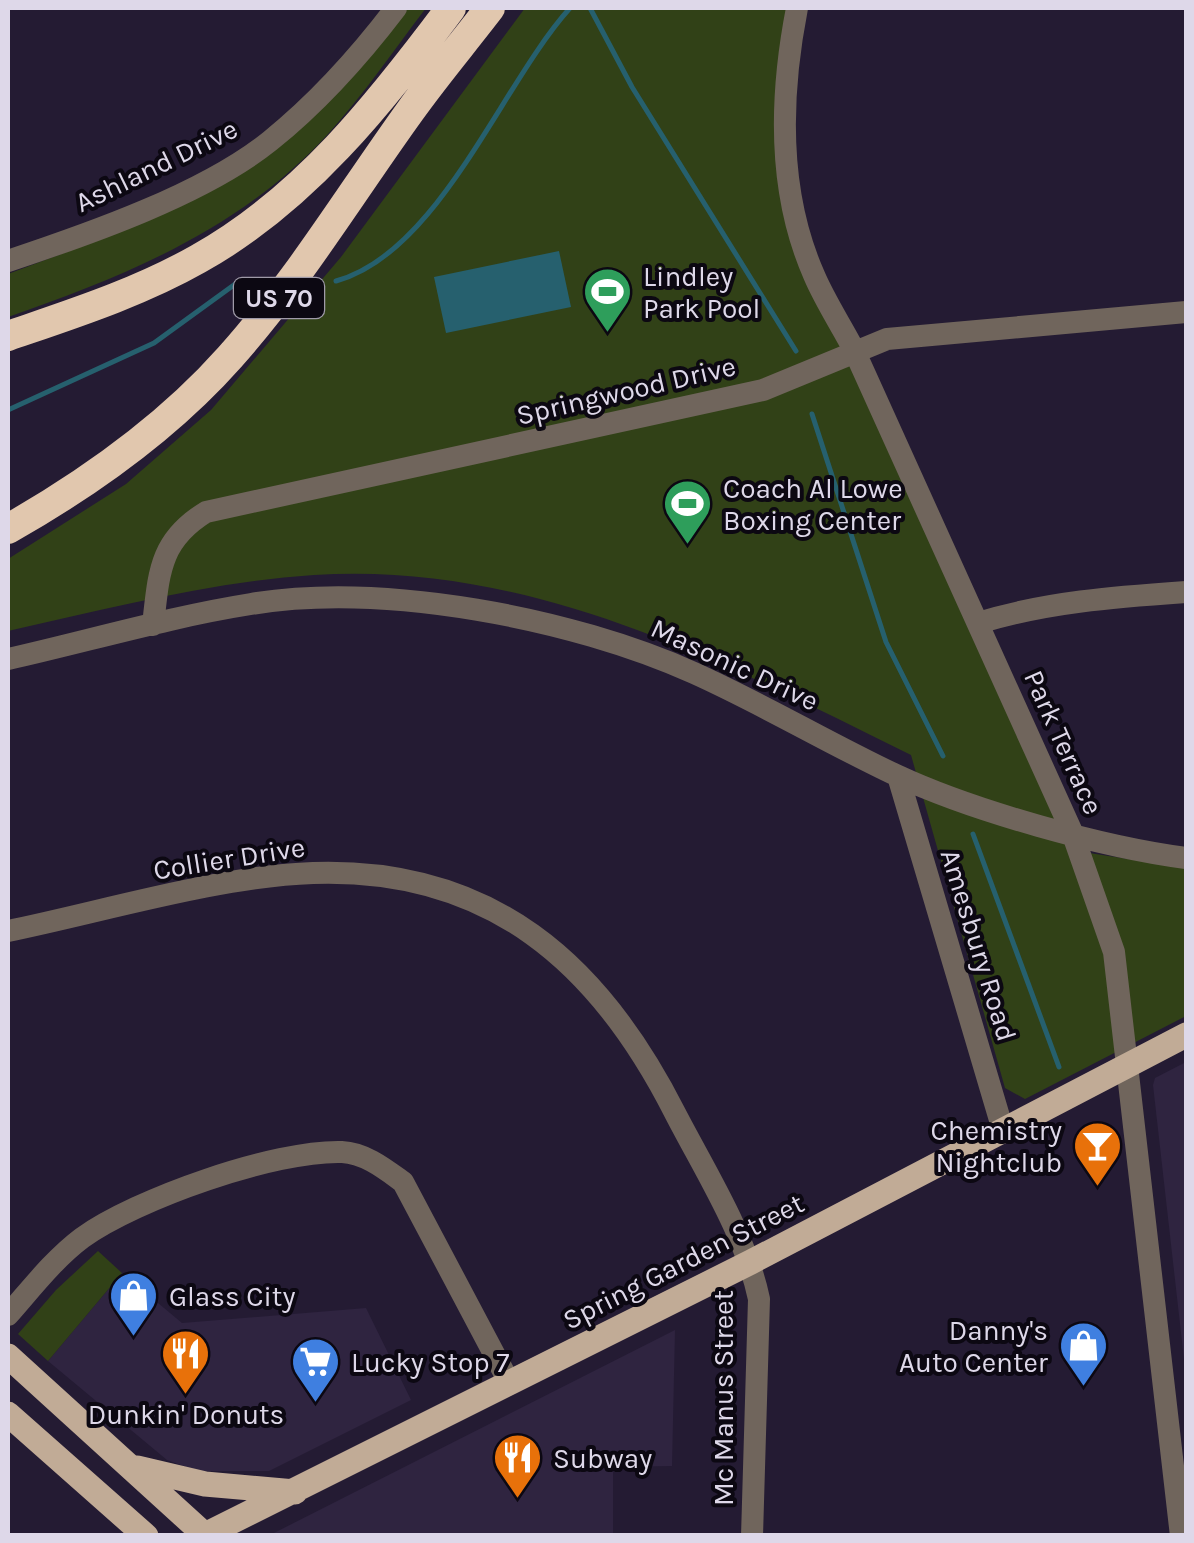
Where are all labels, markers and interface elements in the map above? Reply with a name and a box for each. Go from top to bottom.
street label: Ashland Drive [70,112,243,219]
place label: Lindley Park Pool [643,260,760,325]
sports icon: Lindley Park Pool [582,266,634,334]
road number: US 70 [234,278,324,318]
street label: Springwood Drive [513,349,739,432]
place label: Coach Al Lowe Boxing Center [723,472,903,537]
sports icon: Coach Al Lowe Boxing Center [662,478,714,546]
street label: Masonic Drive [646,611,824,718]
street label: Park Terrace [1017,665,1110,819]
street label: Collier Drive [151,830,307,887]
street label: Amesbury Road [934,845,1023,1045]
place label: Chemistry Nightclub [931,1114,1062,1179]
bar icon: Chemistry Nightclub [1071,1120,1123,1188]
street label: Spring Garden Street [557,1186,809,1337]
shop icon: Glass City [108,1270,160,1338]
place label: Glass City [169,1280,295,1313]
street label: Mc Manus Street [707,1290,740,1506]
place label: Danny's Auto Center [899,1314,1049,1379]
shop icon: Danny's Auto Center [1057,1320,1109,1388]
restaurant icon: Dunkin' Donuts [160,1328,212,1396]
supermarket icon: Lucky Stop 7 [290,1336,342,1404]
place label: Lucky Stop 7 [351,1346,509,1379]
place label: Dunkin' Donuts [88,1398,284,1431]
restaurant icon: Subway [492,1432,544,1500]
place label: Subway [553,1442,652,1475]

